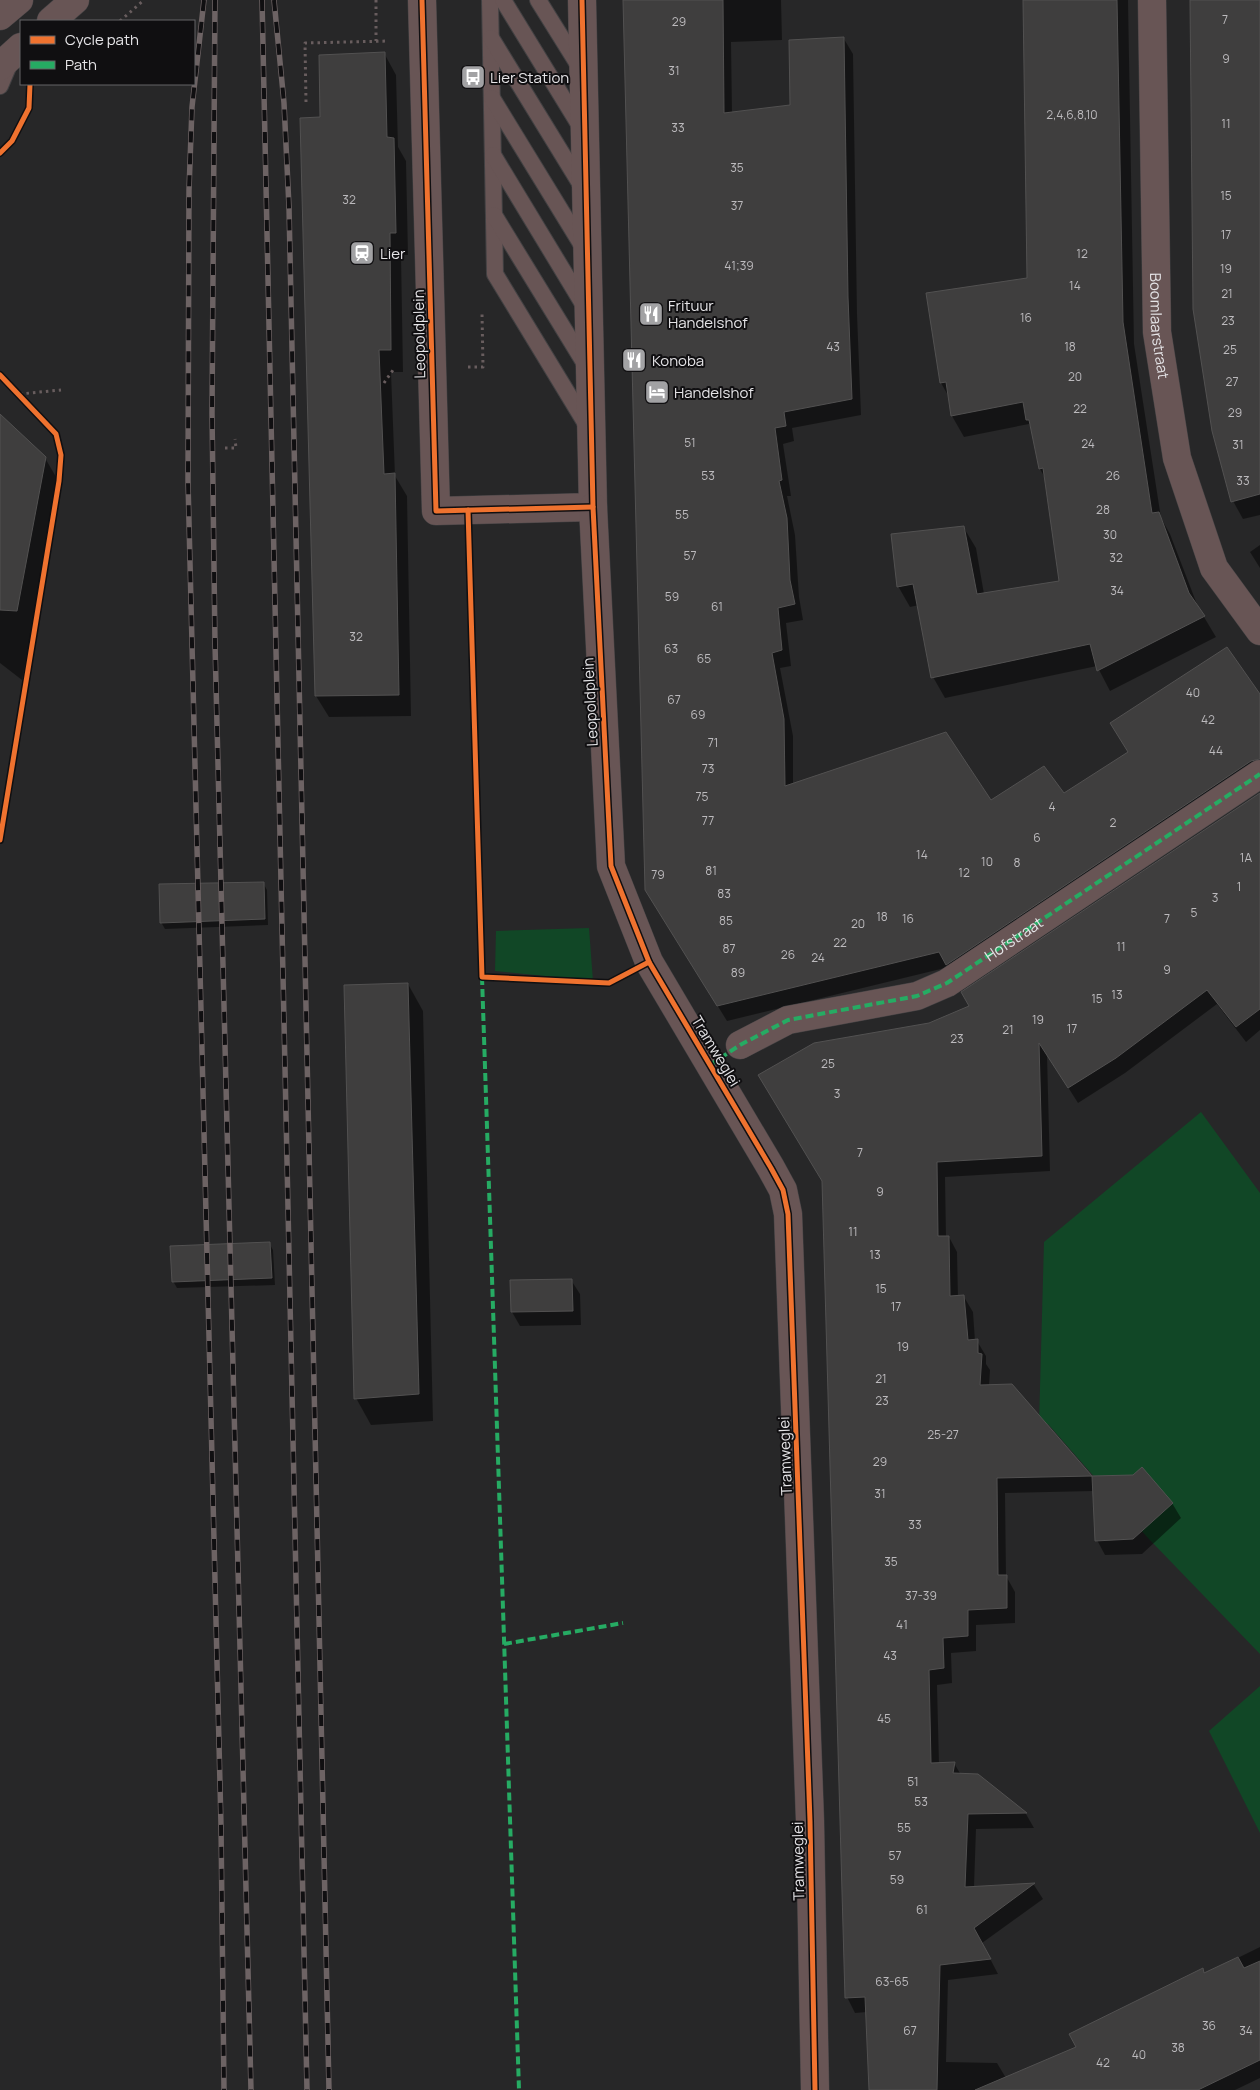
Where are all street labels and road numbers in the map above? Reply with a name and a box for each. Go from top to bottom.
street label: Boomlaarstraat [1146,272,1175,380]
street label: Leopoldplein [408,289,430,379]
street label: Leopoldplein [577,657,603,747]
street label: Hofstraat [980,911,1047,966]
street label: Tramweglei [687,1012,745,1090]
street label: Tramweglei [773,1416,797,1496]
street label: Tramweglei [787,1821,809,1901]

